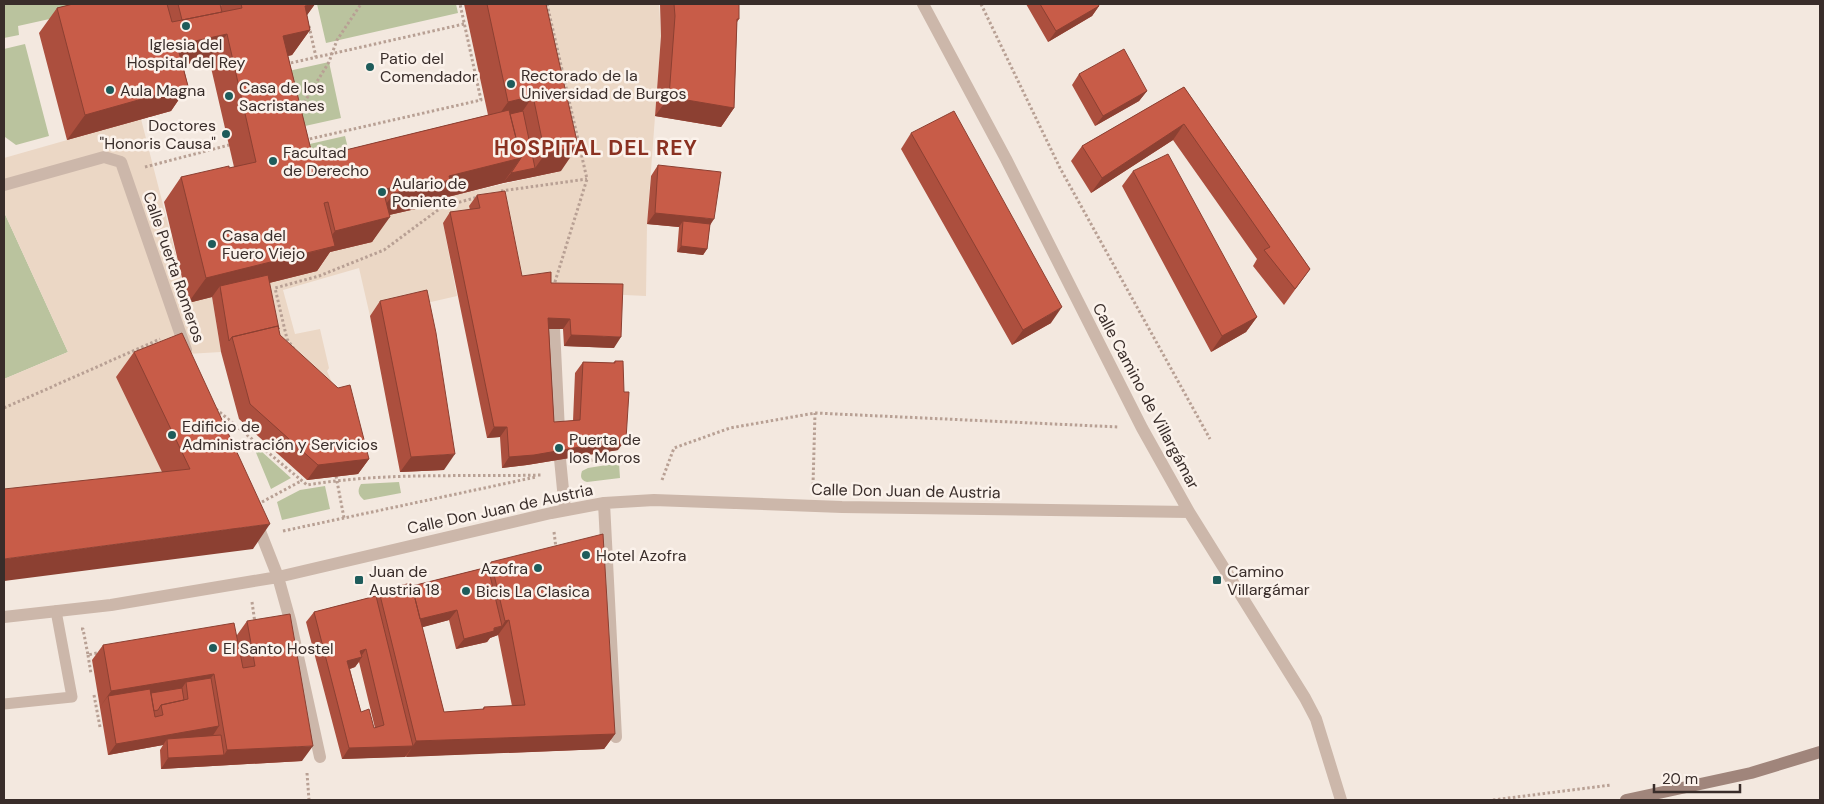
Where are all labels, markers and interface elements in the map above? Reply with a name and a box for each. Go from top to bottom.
marker: Iglesia del Hospital del Rey [180,20,192,32]
place label: Iglesia del Hospital del Rey [127,34,245,73]
place label: Patio del Comendador [380,48,478,87]
marker: Patio del Comendador [364,61,376,73]
place label: Rectorado de la Universidad de Burgos [521,65,687,104]
place label: Casa de los Sacristanes [239,77,325,116]
marker: Rectorado de la Universidad de Burgos [505,78,517,90]
place label: Aula Magna [120,80,205,101]
marker: Aula Magna [104,84,116,96]
marker: Casa de los Sacristanes [223,90,235,102]
place label: Doctores "Honoris Causa" [100,115,216,154]
marker: Doctores "Honoris Causa" [220,128,232,140]
district label: HOSPITAL DEL REY [494,134,698,162]
place label: Facultad de Derecho [283,142,369,181]
marker: Facultad de Derecho [267,155,279,167]
place label: Aulario de Poniente [392,173,467,212]
marker: Aulario de Poniente [376,186,388,198]
street label: Calle Puerta Romeros [138,189,210,345]
place label: Casa del Fuero Viejo [222,225,305,264]
marker: Casa del Fuero Viejo [206,238,218,250]
street label: Calle Camino de Villargámar [1088,299,1204,493]
place label: Edificio de Administración y Servicios [182,416,378,455]
marker: Edificio de Administración y Servicios [166,429,178,441]
place label: Puerta de los Moros [569,429,641,468]
marker: Puerta de los Moros [553,442,565,454]
street label: Calle Don Juan de Austria [405,479,595,539]
street label: Calle Don Juan de Austria [811,479,1001,503]
place label: Hotel Azofra [596,545,687,566]
marker: Hotel Azofra [580,549,592,561]
place label: Azofra [480,558,528,579]
place label: Juan de Austria 18 [369,561,440,600]
place label: Camino Villargámar [1227,561,1310,600]
marker: Azofra [532,562,544,574]
marker: Juan de Austria 18 [353,574,365,586]
marker: Camino Villargámar [1211,574,1223,586]
place label: Bicis La Clasica [476,581,590,602]
marker: Bicis La Clasica [460,585,472,597]
place label: El Santo Hostel [223,638,334,659]
marker: El Santo Hostel [207,642,219,654]
scale bar [1654,762,1740,794]
text: 20 m [1662,769,1698,789]

